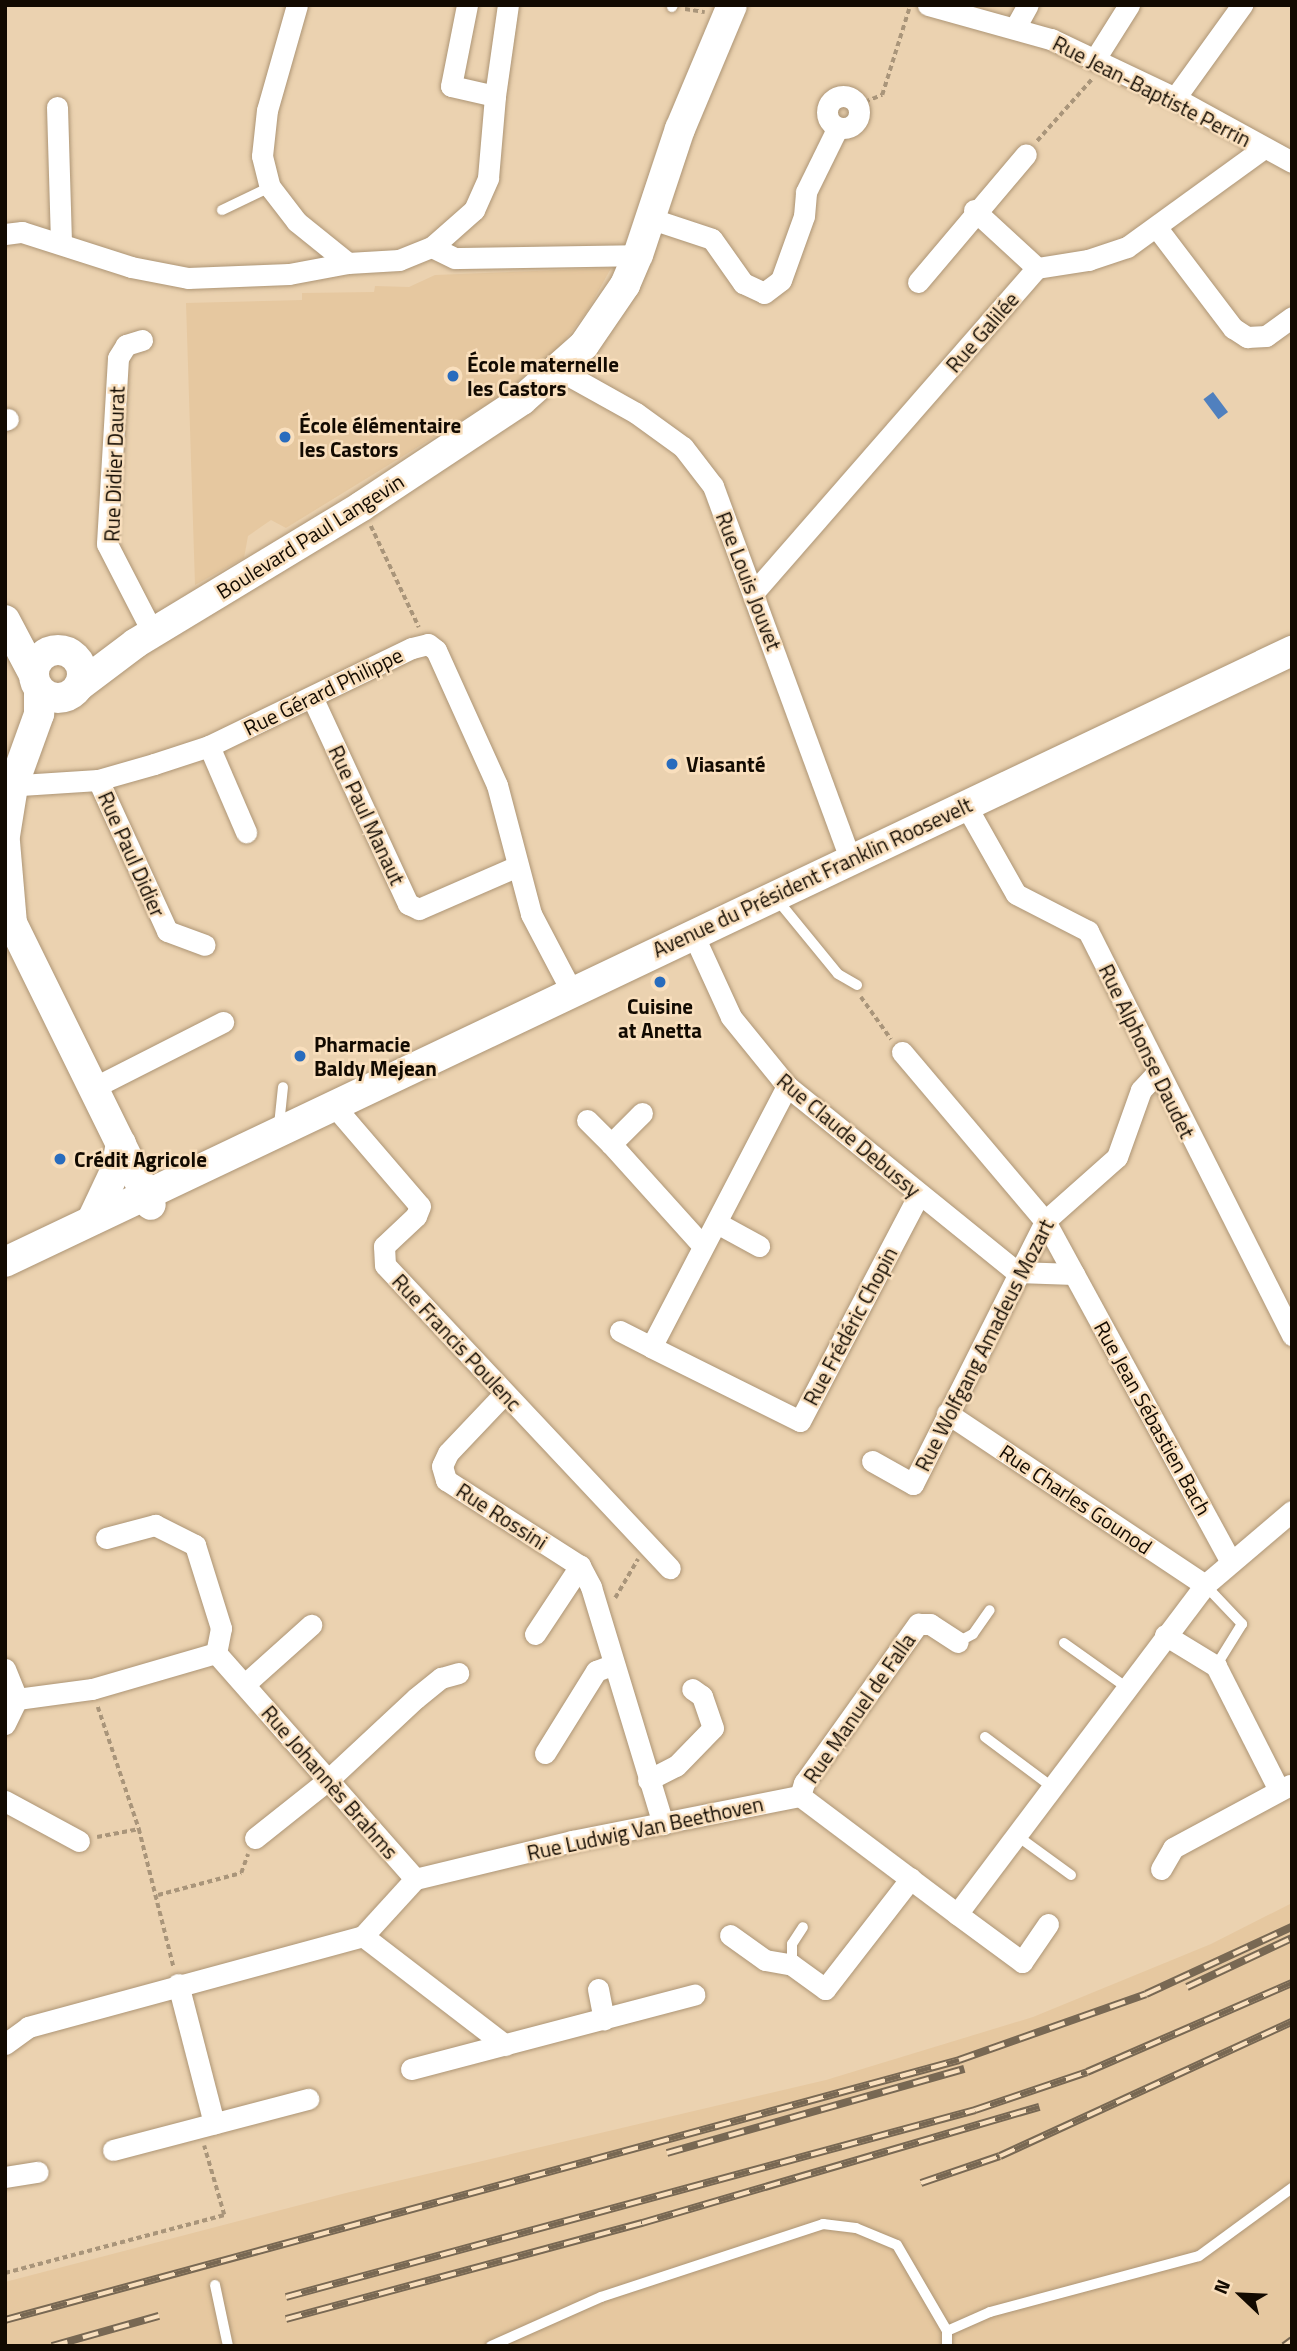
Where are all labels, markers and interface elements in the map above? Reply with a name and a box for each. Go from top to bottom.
street label: Rue Jean-Baptiste Perrin [1049,30,1255,152]
street label: Rue Galilée [940,287,1024,377]
place label: École maternelle les Castors [467,351,619,401]
marker: École maternelle les Castors [445,368,461,384]
street label: Rue Didier Daurat [99,386,129,542]
place label: École élémentaire les Castors [299,412,461,462]
marker: École élémentaire les Castors [277,429,293,445]
street label: Boulevard Paul Langevin [212,468,408,604]
street label: Rue Louis Jouvet [711,508,787,654]
street label: Rue Gérard Philippe [239,642,407,740]
street label: Rue Paul Manaut [324,741,410,889]
place label: Viasanté [686,751,765,777]
marker: Viasanté [664,756,680,772]
street label: Rue Paul Didier [93,787,171,921]
street label: Avenue du Président Franklin Roosevelt [648,792,976,962]
street label: Rue Alphonse Daudet [1094,960,1200,1142]
marker: Cuisine at Anetta [652,974,668,990]
place label: Cuisine at Anetta [618,993,702,1043]
place label: Pharmacie Baldy Mejean [314,1031,437,1081]
marker: Pharmacie Baldy Mejean [292,1048,308,1064]
street label: Rue Claude Debussy [772,1068,926,1202]
place label: Crédit Agricole [74,1146,207,1172]
marker: Crédit Agricole [52,1151,68,1167]
street label: Rue Wolfgang Amadeus Mozart [909,1215,1059,1475]
street label: Rue Frédéric Chopin [798,1243,902,1409]
street label: Rue Francis Poulenc [387,1268,527,1416]
street label: Rue Jean Sébastien Bach [1089,1317,1217,1519]
street label: Rue Charles Gounod [995,1439,1157,1559]
street label: Rue Rossini [452,1477,552,1555]
street label: Rue Manuel de Falla [798,1628,920,1788]
street label: Rue Johannès Brahms [257,1700,403,1864]
street label: Rue Ludwig Van Beethoven [525,1791,765,1865]
north arrow [1206,2260,1276,2330]
text: N [1205,2275,1237,2298]

